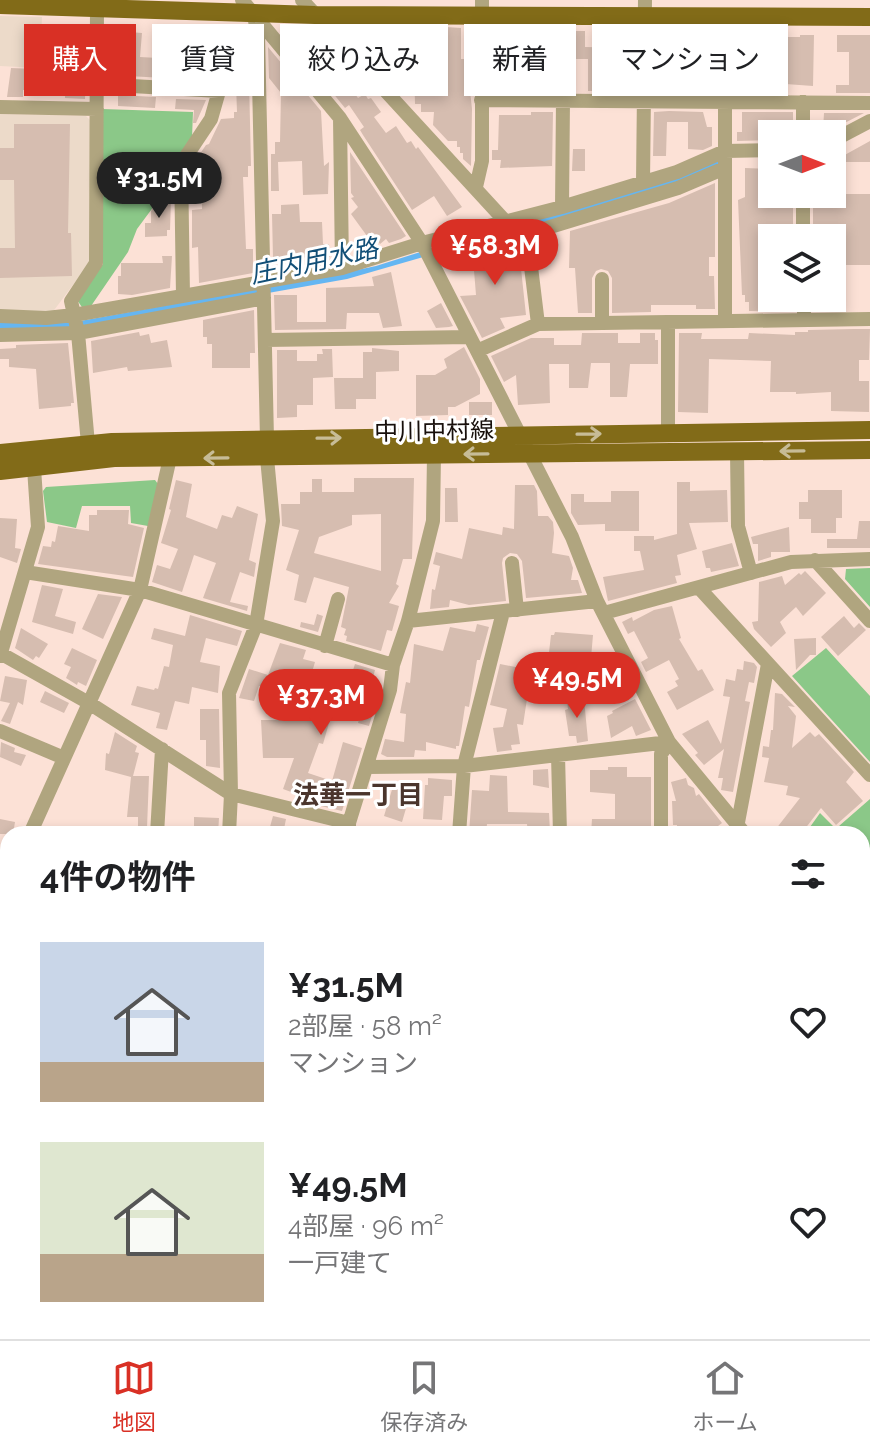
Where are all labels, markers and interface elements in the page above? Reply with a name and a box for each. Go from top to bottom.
chip: 購入 [24,24,136,96]
chip: 賃貸 [152,24,264,96]
chip: 絞り込み [280,24,448,96]
chip: 新着 [464,24,576,96]
chip: マンション [592,24,788,96]
north arrow [758,120,846,208]
map controls [758,120,846,312]
pin: ¥31.5M [94,152,224,220]
text: ¥31.5M [115,163,203,193]
pin: ¥58.3M [430,219,560,287]
button: layers [758,224,846,312]
text: ¥58.3M [449,230,541,260]
water label: 庄内用水路 [247,232,383,289]
street label: 中川中村線 [374,415,494,446]
one-way arrow [575,426,602,442]
one-way arrow [315,430,342,446]
one-way arrow [779,444,806,459]
one-way arrow [463,446,490,462]
one-way arrow [203,450,230,466]
pin: ¥49.5M [512,652,642,720]
text: ¥49.5M [531,663,623,693]
pin: ¥37.3M [256,669,386,737]
text: ¥37.3M [276,680,366,710]
district label: 法華一丁目 [293,780,423,810]
icon: filters [786,852,830,896]
text: 4件の物件 [40,857,195,897]
text: ¥31.5M [288,965,404,1005]
icon: home [104,974,200,1070]
icon: heart [786,1000,830,1044]
text: 2部屋 · 58 m² [288,1011,442,1041]
text: マンション [288,1048,418,1078]
text: ¥49.5M [288,1165,408,1205]
icon: home [104,1174,200,1270]
icon: heart [786,1200,830,1244]
text: 4部屋 · 96 m² [288,1211,444,1241]
text: 一戸建て [288,1248,392,1278]
tab: 地図 [112,1356,156,1436]
tab: 保存済み [380,1356,468,1436]
tab: ホーム [693,1356,758,1436]

